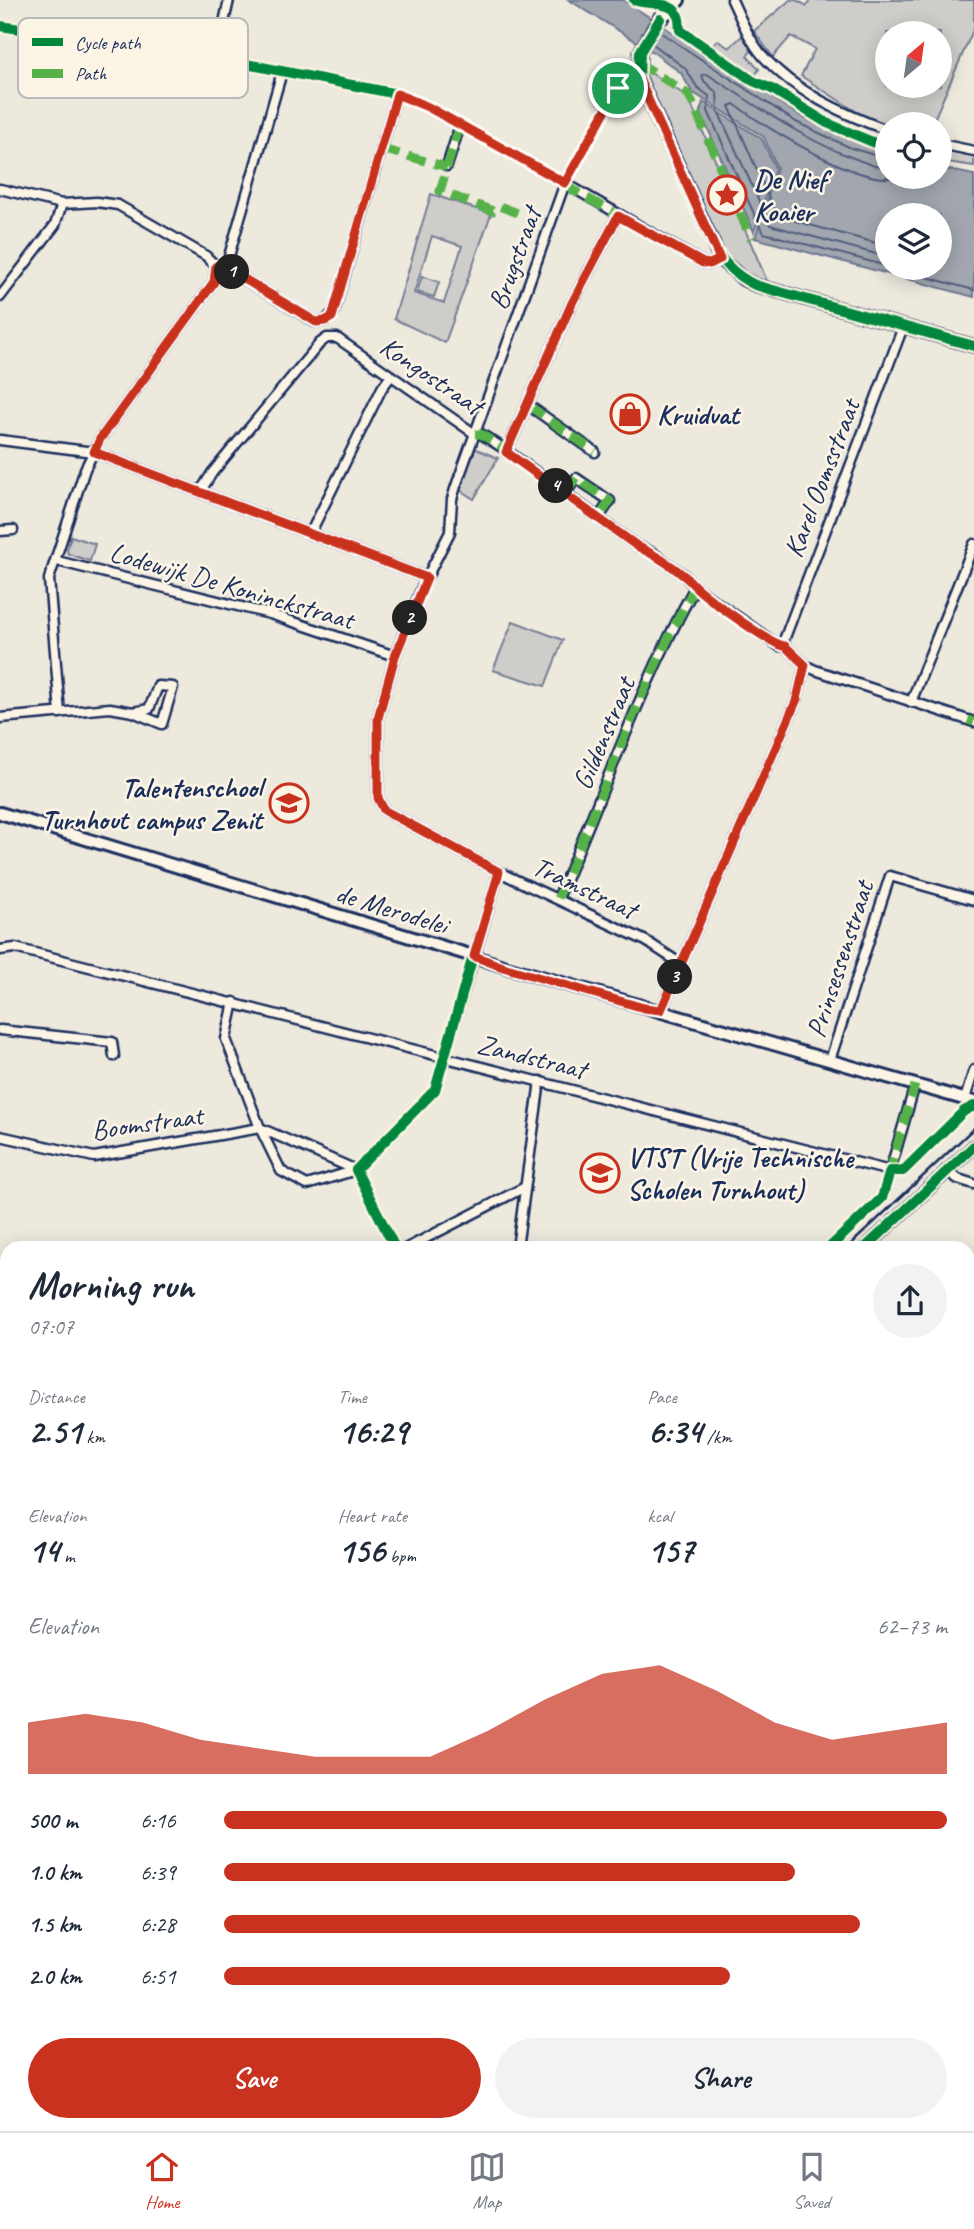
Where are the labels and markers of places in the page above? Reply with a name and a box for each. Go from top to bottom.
pin [588,58,648,118]
place label: De Nief Koaier [754,162,833,229]
place icon: De Nief Koaier [706,174,748,216]
pin: 1 [215,254,250,290]
shop icon: Kruidvat [609,393,651,435]
place label: Kruidvat [657,397,741,432]
pin: 4 [538,468,574,504]
pin: 2 [392,600,428,636]
place label: Talentenschool Turnhout campus Zenit [41,770,267,837]
school or university icon: Talentenschool Turnhout campus Zenit [268,782,310,824]
pin: 3 [658,960,692,995]
place label: VTST (Vrije Technische Scholen Turnhout) [627,1140,856,1207]
school or university icon: VTST (Vrije Technische Scholen Turnhout) [579,1152,621,1194]

